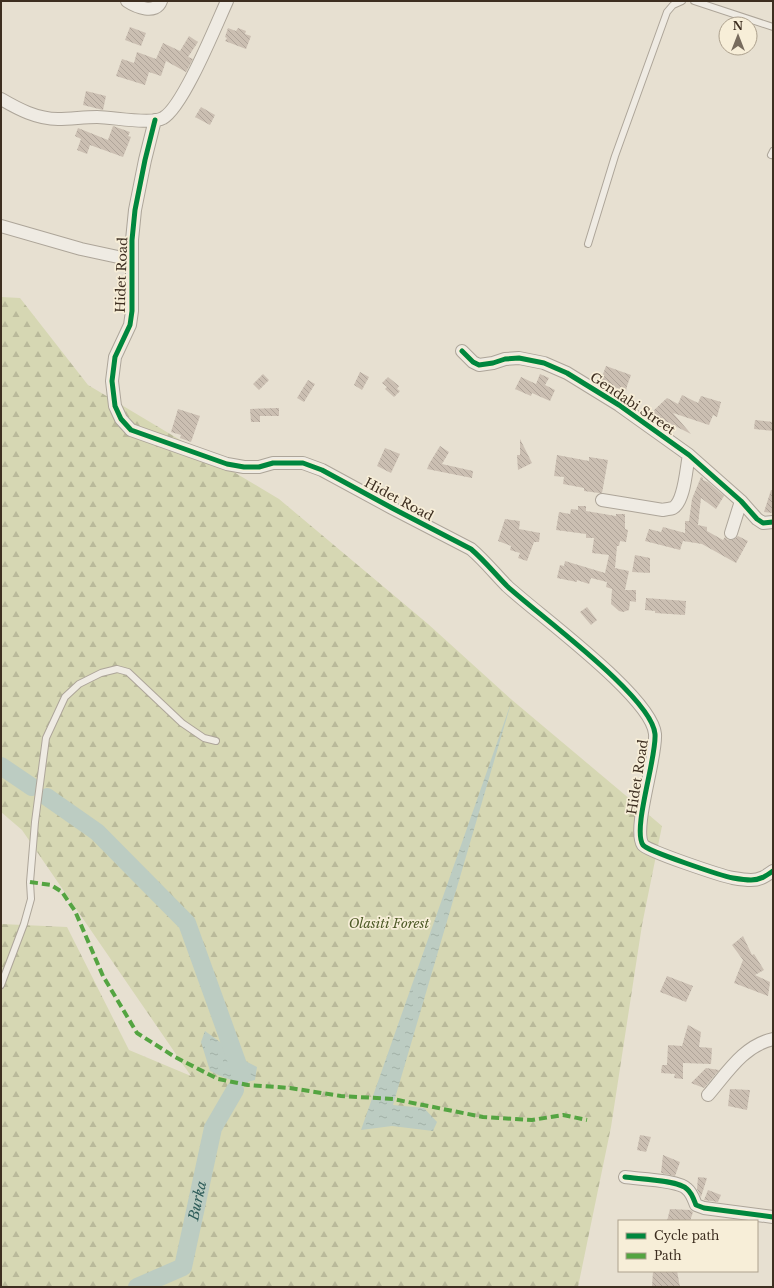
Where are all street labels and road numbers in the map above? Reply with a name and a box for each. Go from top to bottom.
street label: Hidet Road [112,237,131,313]
street label: Gendabi Street [587,369,679,438]
street label: Hidet Road [361,474,436,525]
street label: Hidet Road [623,738,652,816]

